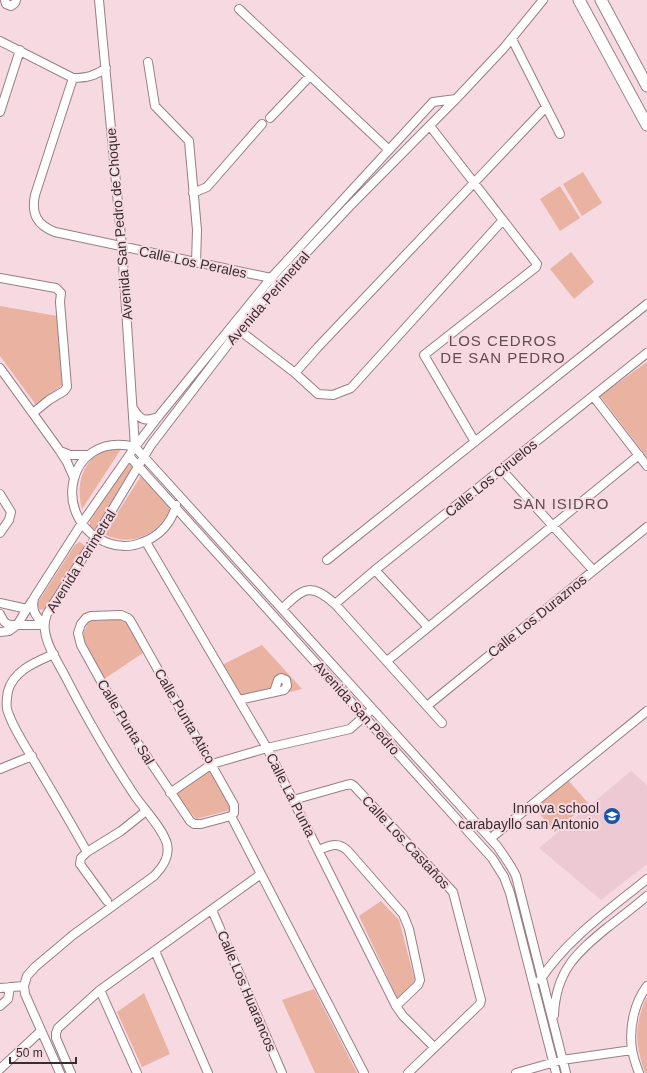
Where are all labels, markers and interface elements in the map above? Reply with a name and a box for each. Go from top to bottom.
street label: Avenida San Pedro de Choque [103,127,135,321]
street label: Calle Los Perales [138,243,248,281]
street label: Avenida Perimetral [223,248,313,348]
district label: LOS CEDROS DE SAN PEDRO [440,332,566,366]
street label: Calle Los Ciruelos [442,436,540,520]
district label: SAN ISIDRO [513,495,609,512]
street label: Avenida Perimetral [43,507,119,615]
street label: Calle Los Duraznos [484,571,590,661]
street label: Avenida San Pedro [311,658,403,758]
street label: Calle Punta Atico [151,666,219,766]
street label: Calle Punta Sal [94,677,158,767]
street label: Calle La Punta [263,750,319,840]
street label: Calle Los Castaños [359,792,453,892]
place label: Innova school carabayllo san Antonio [458,800,599,832]
school or university icon: Innova school carabayllo san Antonio [602,806,622,826]
street label: Calle Los Huarancos [214,928,280,1054]
scale bar [10,1039,76,1065]
text: 50 m [16,1046,43,1060]

